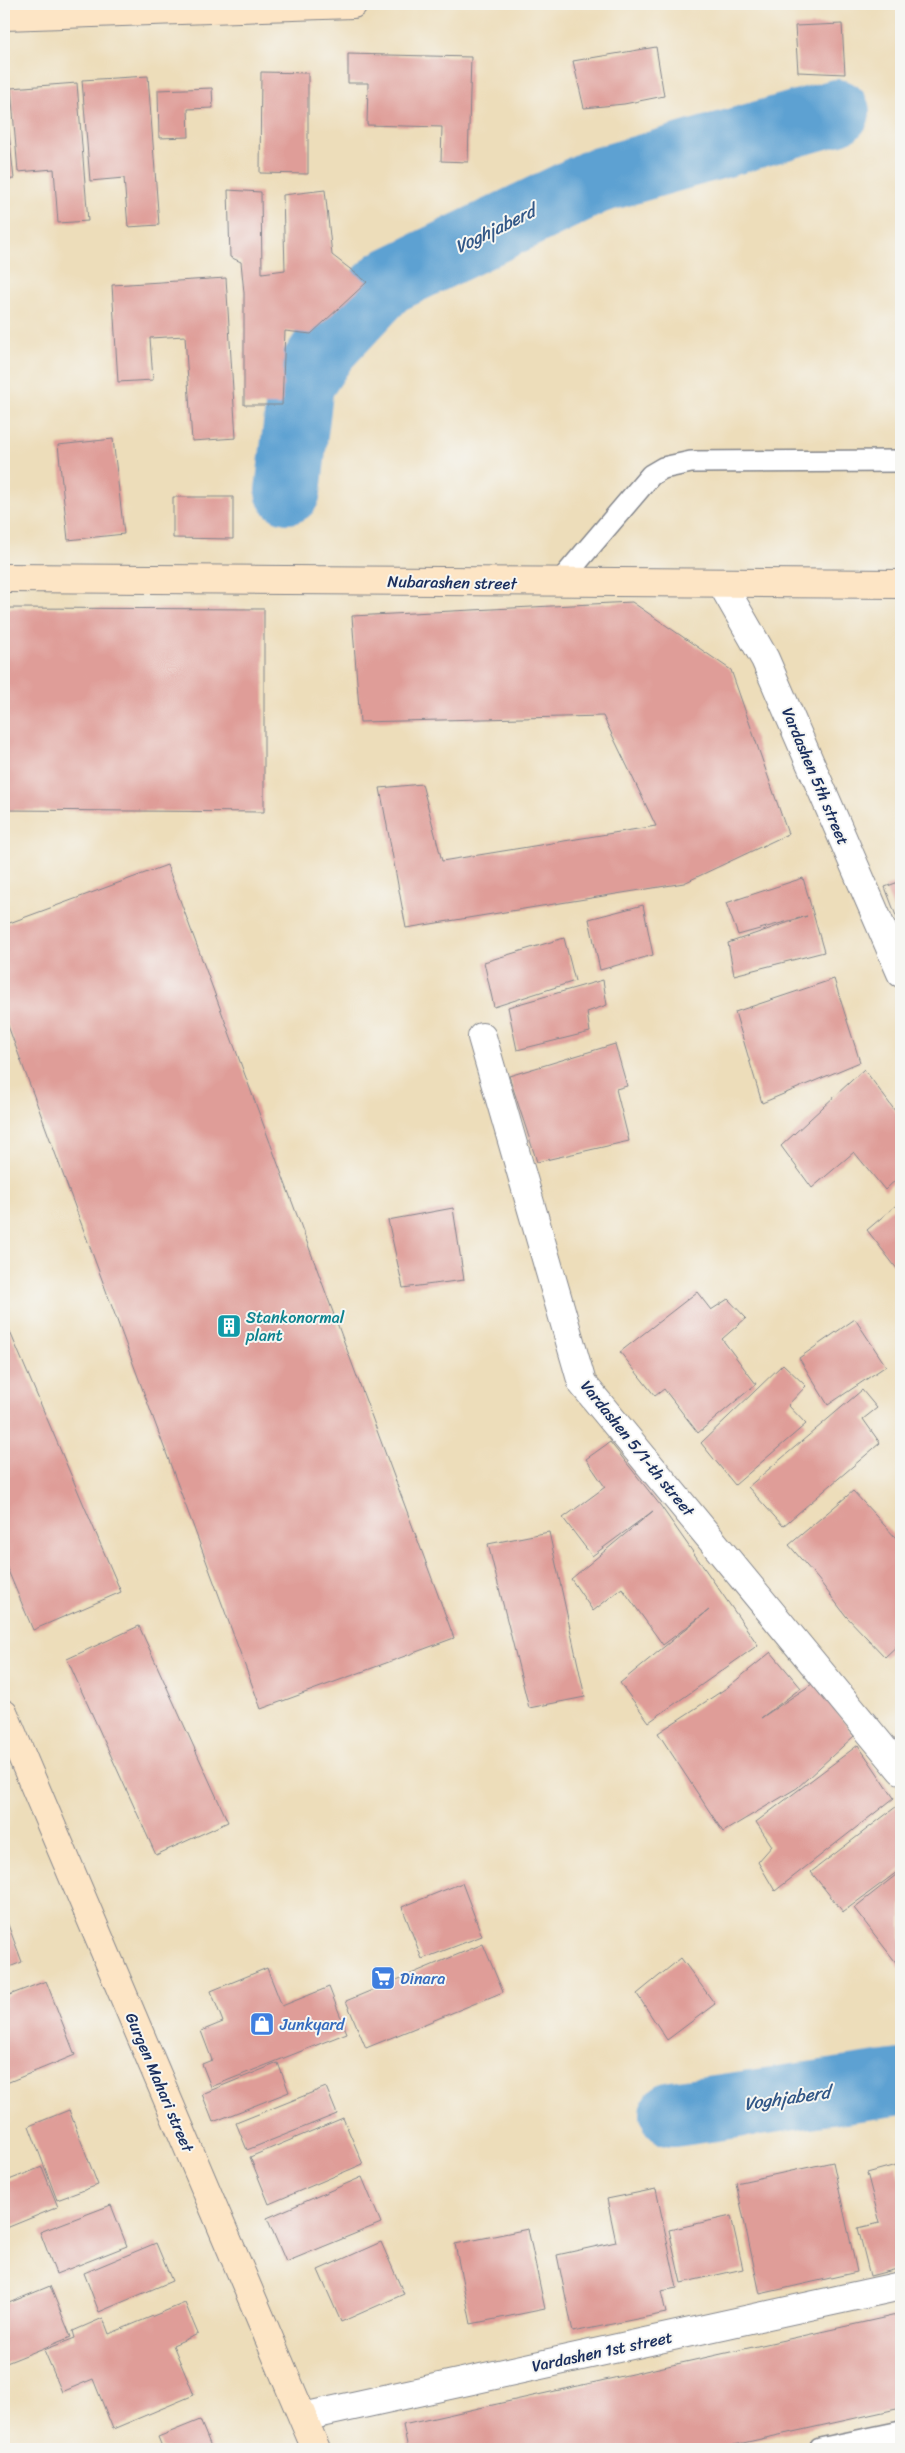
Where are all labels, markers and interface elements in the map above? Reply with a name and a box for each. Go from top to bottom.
water label: Voghjaberd [449,194,545,262]
street label: Nubarashen street [387,567,518,598]
street label: Vardashen 5th street [773,703,858,850]
place label: Stankonormal plant [245,1303,345,1350]
building icon: Stankonormal plant [216,1313,242,1339]
street label: Vardashen 5/1-th street [573,1373,703,1524]
place label: Dinara [400,1964,445,1993]
supermarket icon: Dinara [370,1965,396,1991]
street label: Gurgen Mahari street [117,2008,202,2157]
place label: Junkyard [279,2010,346,2039]
shop icon: Junkyard [249,2011,275,2037]
water label: Voghjaberd [742,2076,837,2120]
street label: Vardashen 1st street [529,2322,675,2381]

